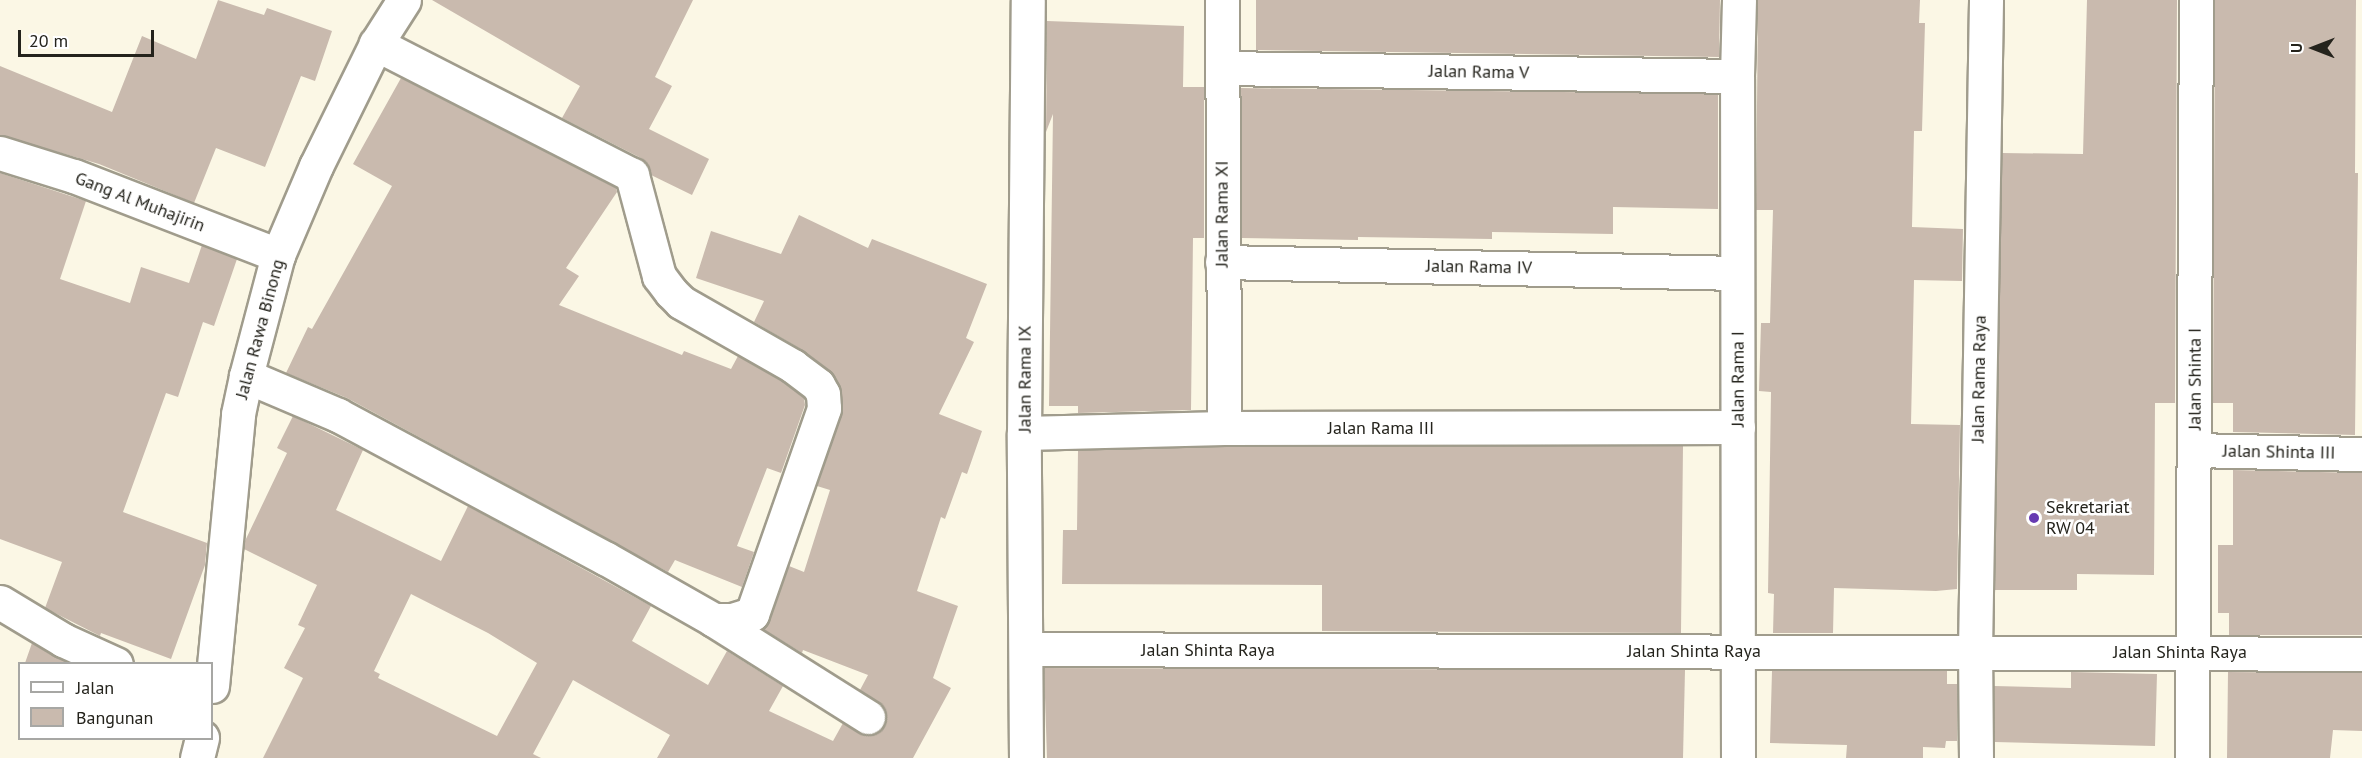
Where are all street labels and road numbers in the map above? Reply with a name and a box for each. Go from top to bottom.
street label: Jalan Rama V [1428,60,1530,84]
street label: Jalan Rama XI [1211,160,1233,268]
street label: Gang Al Muhajirin [72,167,208,237]
street label: Jalan Rama IV [1426,255,1532,279]
street label: Jalan Rawa Binong [231,257,289,401]
street label: Jalan Rama Raya [1967,315,1991,443]
street label: Jalan Rama IX [1014,325,1036,433]
street label: Jalan Shinta I [2184,328,2206,430]
street label: Jalan Rama I [1727,331,1749,427]
street label: Jalan Rama III [1328,417,1434,439]
street label: Jalan Shinta III [2223,440,2335,464]
street label: Jalan Shinta Raya [1141,639,1275,661]
street label: Jalan Shinta Raya [1627,640,1761,662]
street label: Jalan Shinta Raya [2113,641,2247,663]

